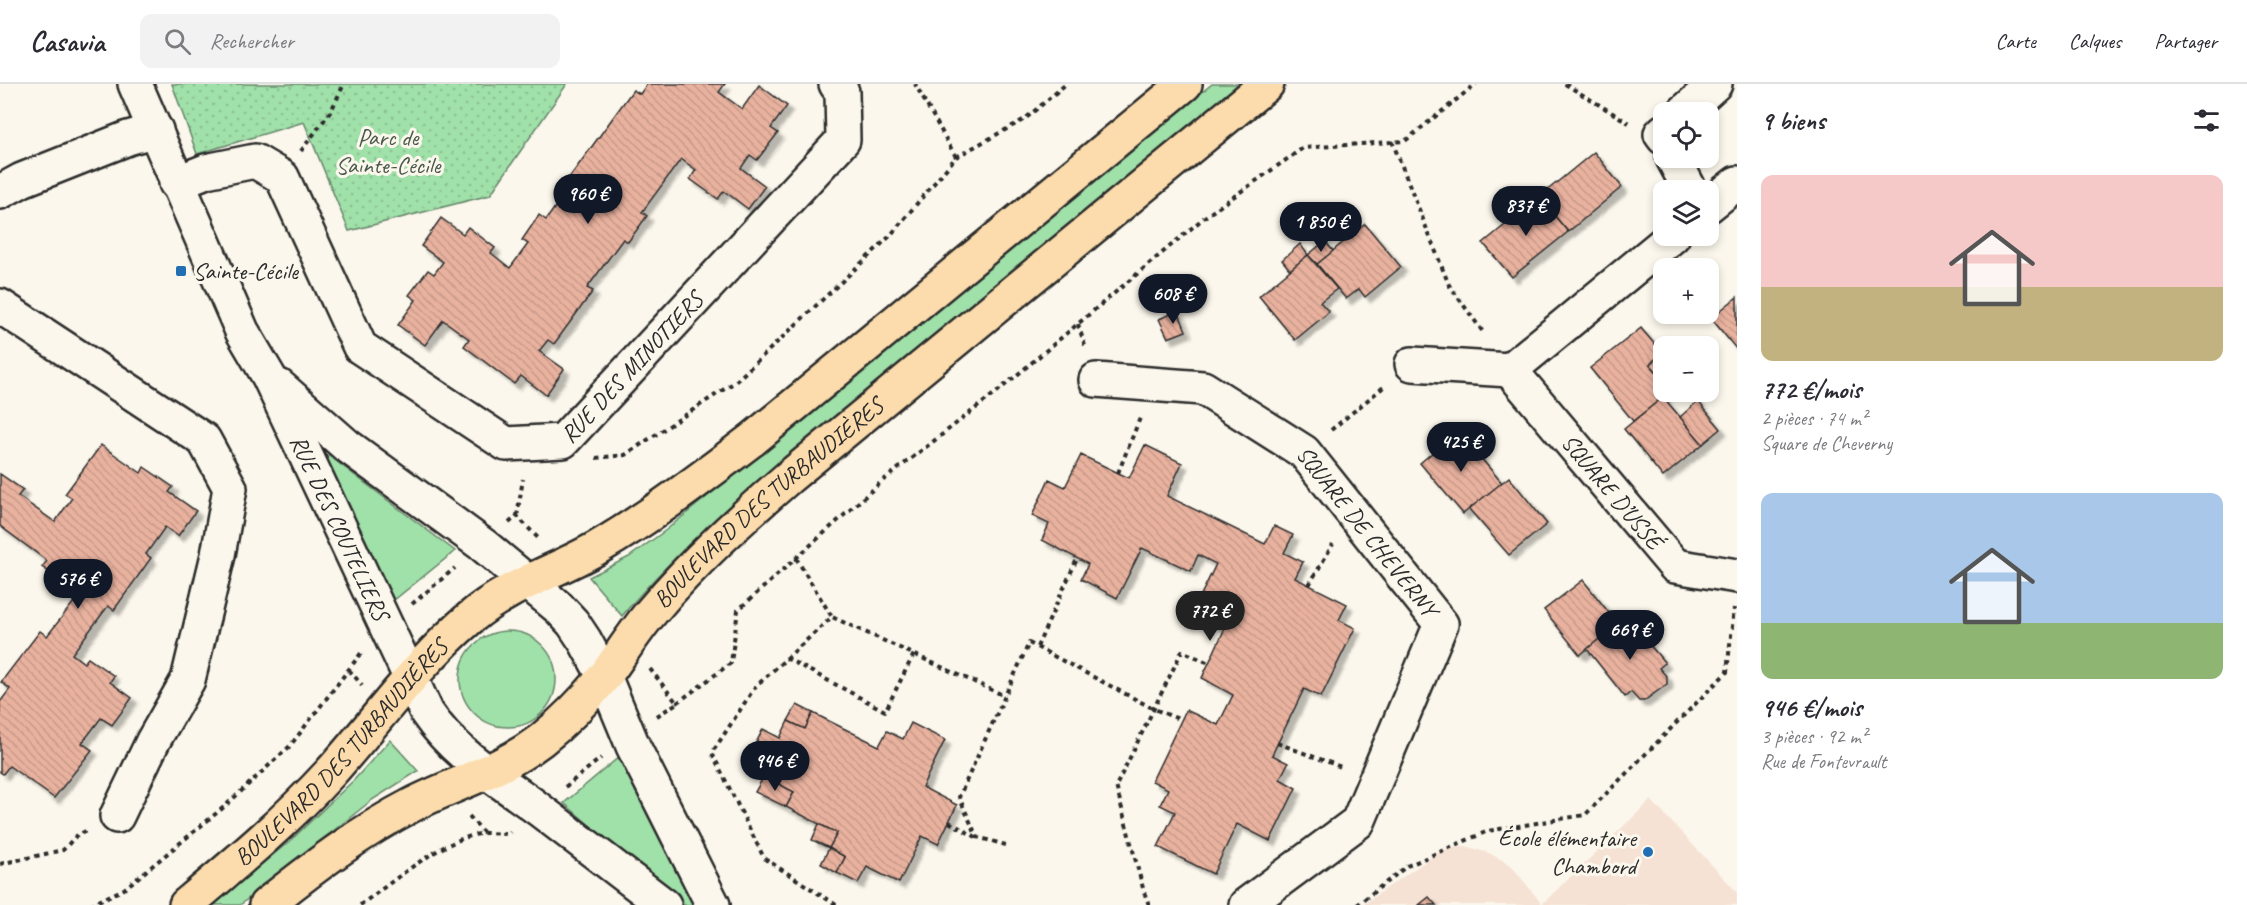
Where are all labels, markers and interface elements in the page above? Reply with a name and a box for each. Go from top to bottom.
search box [140,14,560,68]
text: Casavia [30,24,104,59]
icon: search [161,25,194,58]
text: Rechercher [209,27,294,55]
text: Carte [1995,28,2036,54]
text: Calques [2069,28,2121,54]
text: Partager [2154,28,2217,54]
map controls [1653,102,1719,402]
button: locate [1653,102,1719,168]
text: 9 biens [1761,104,1825,137]
icon: filters [2190,104,2223,137]
park label: Parc de Sainte-Cécile [336,122,443,180]
pin: 960 € [546,174,630,225]
button: layers [1653,180,1719,246]
text: 960 € [567,181,609,206]
pin: 837 € [1484,186,1568,237]
text: 837 € [1506,193,1546,218]
pin: 1 850 € [1266,202,1376,253]
text: 1 850 € [1294,209,1348,234]
icon: home [1938,214,2046,322]
place label: Sainte-Cécile [193,256,300,286]
button: + [1653,258,1719,324]
marker: Sainte-Cécile [174,264,188,278]
pin: 608 € [1131,274,1215,325]
text: 608 € [1152,281,1194,306]
street label: RUE DES MINOTIERS [554,283,712,449]
button: − [1653,336,1719,402]
text: 772 €/mois [1761,373,1861,406]
street label: BOULEVARD DES TURBAUDIÈRES [647,389,892,614]
text: 2 pièces · 74 m² [1761,406,1867,431]
pin: 425 € [1419,422,1503,473]
street label: SQUARE D’USSÉ [1555,428,1671,558]
text: 425 € [1441,429,1481,454]
street label: RUE DES COUTELIERS [283,430,398,628]
text: Square de Cheverny [1761,431,1892,456]
street label: SQUARE DE CHEVERNY [1290,440,1447,626]
icon: home [1938,532,2046,640]
pin: 576 € [36,559,120,610]
text: 576 € [58,566,98,591]
pin: 772 € [1168,591,1252,642]
text: 772 € [1190,598,1230,623]
pin: 669 € [1588,610,1672,661]
text: 669 € [1609,617,1651,642]
street label: BOULEVARD DES TURBAUDIÈRES [228,630,456,872]
text: 946 €/mois [1761,691,1862,724]
text: 3 pièces · 92 m² [1761,724,1867,749]
pin: 946 € [733,741,817,792]
text: 946 € [754,748,796,773]
text: Rue de Fontevrault [1761,749,1886,774]
place label: École élémentaire Chambord [1498,823,1640,881]
marker: École élémentaire Chambord [1641,845,1655,859]

